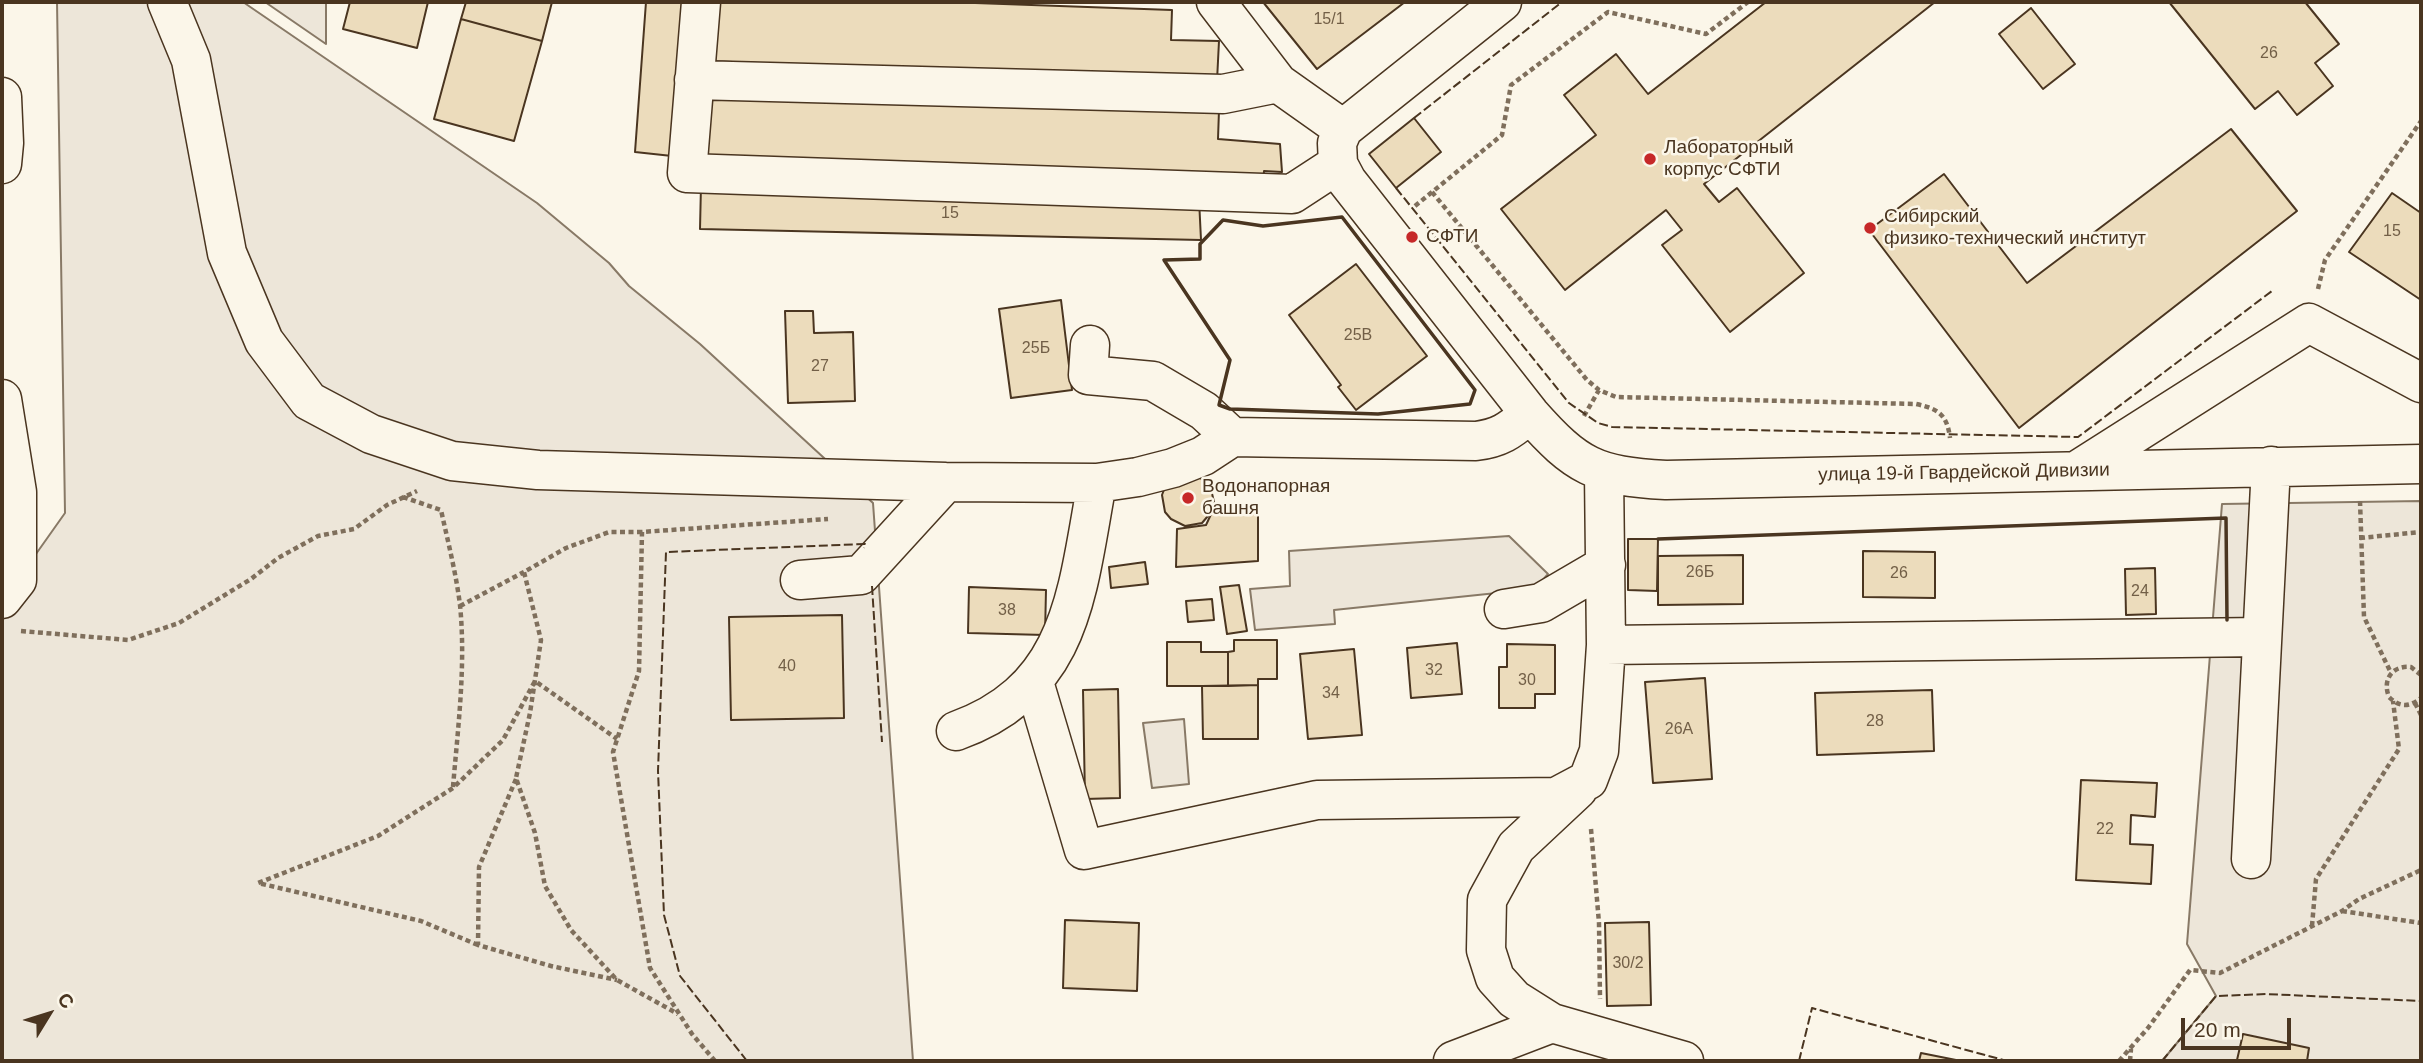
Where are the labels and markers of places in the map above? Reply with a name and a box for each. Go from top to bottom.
place label: Лабораторный корпус СФТИ [1664,137,1794,181]
marker: Лабораторный корпус СФТИ [1642,151,1658,167]
place label: Сибирский физико-технический институт [1884,206,2146,250]
marker: Сибирский физико-технический институт [1862,220,1878,236]
place label: СФТИ [1426,226,1478,248]
marker: СФТИ [1404,229,1420,245]
place label: Водонапорная башня [1202,476,1330,520]
marker: Водонапорная башня [1180,490,1196,506]

